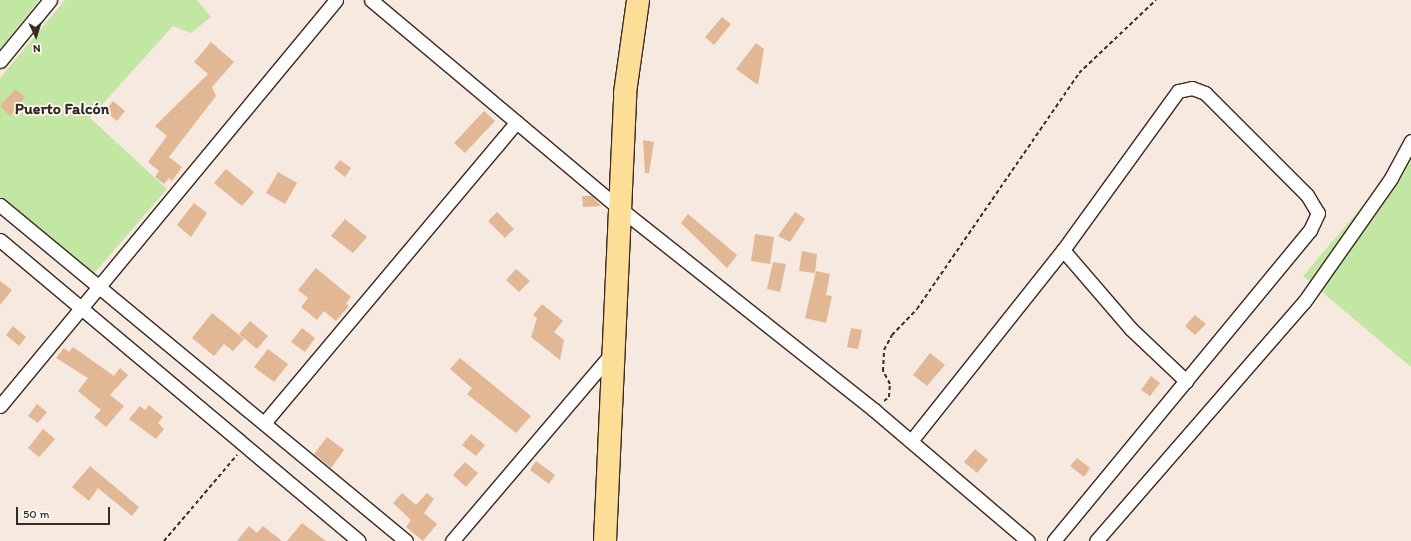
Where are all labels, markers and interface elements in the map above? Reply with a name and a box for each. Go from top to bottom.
north arrow [16,16,56,56]
text: N [33,42,41,55]
district label: Puerto Falcón [15,99,109,119]
scale bar [18,499,112,525]
text: 50 m [23,507,49,521]

